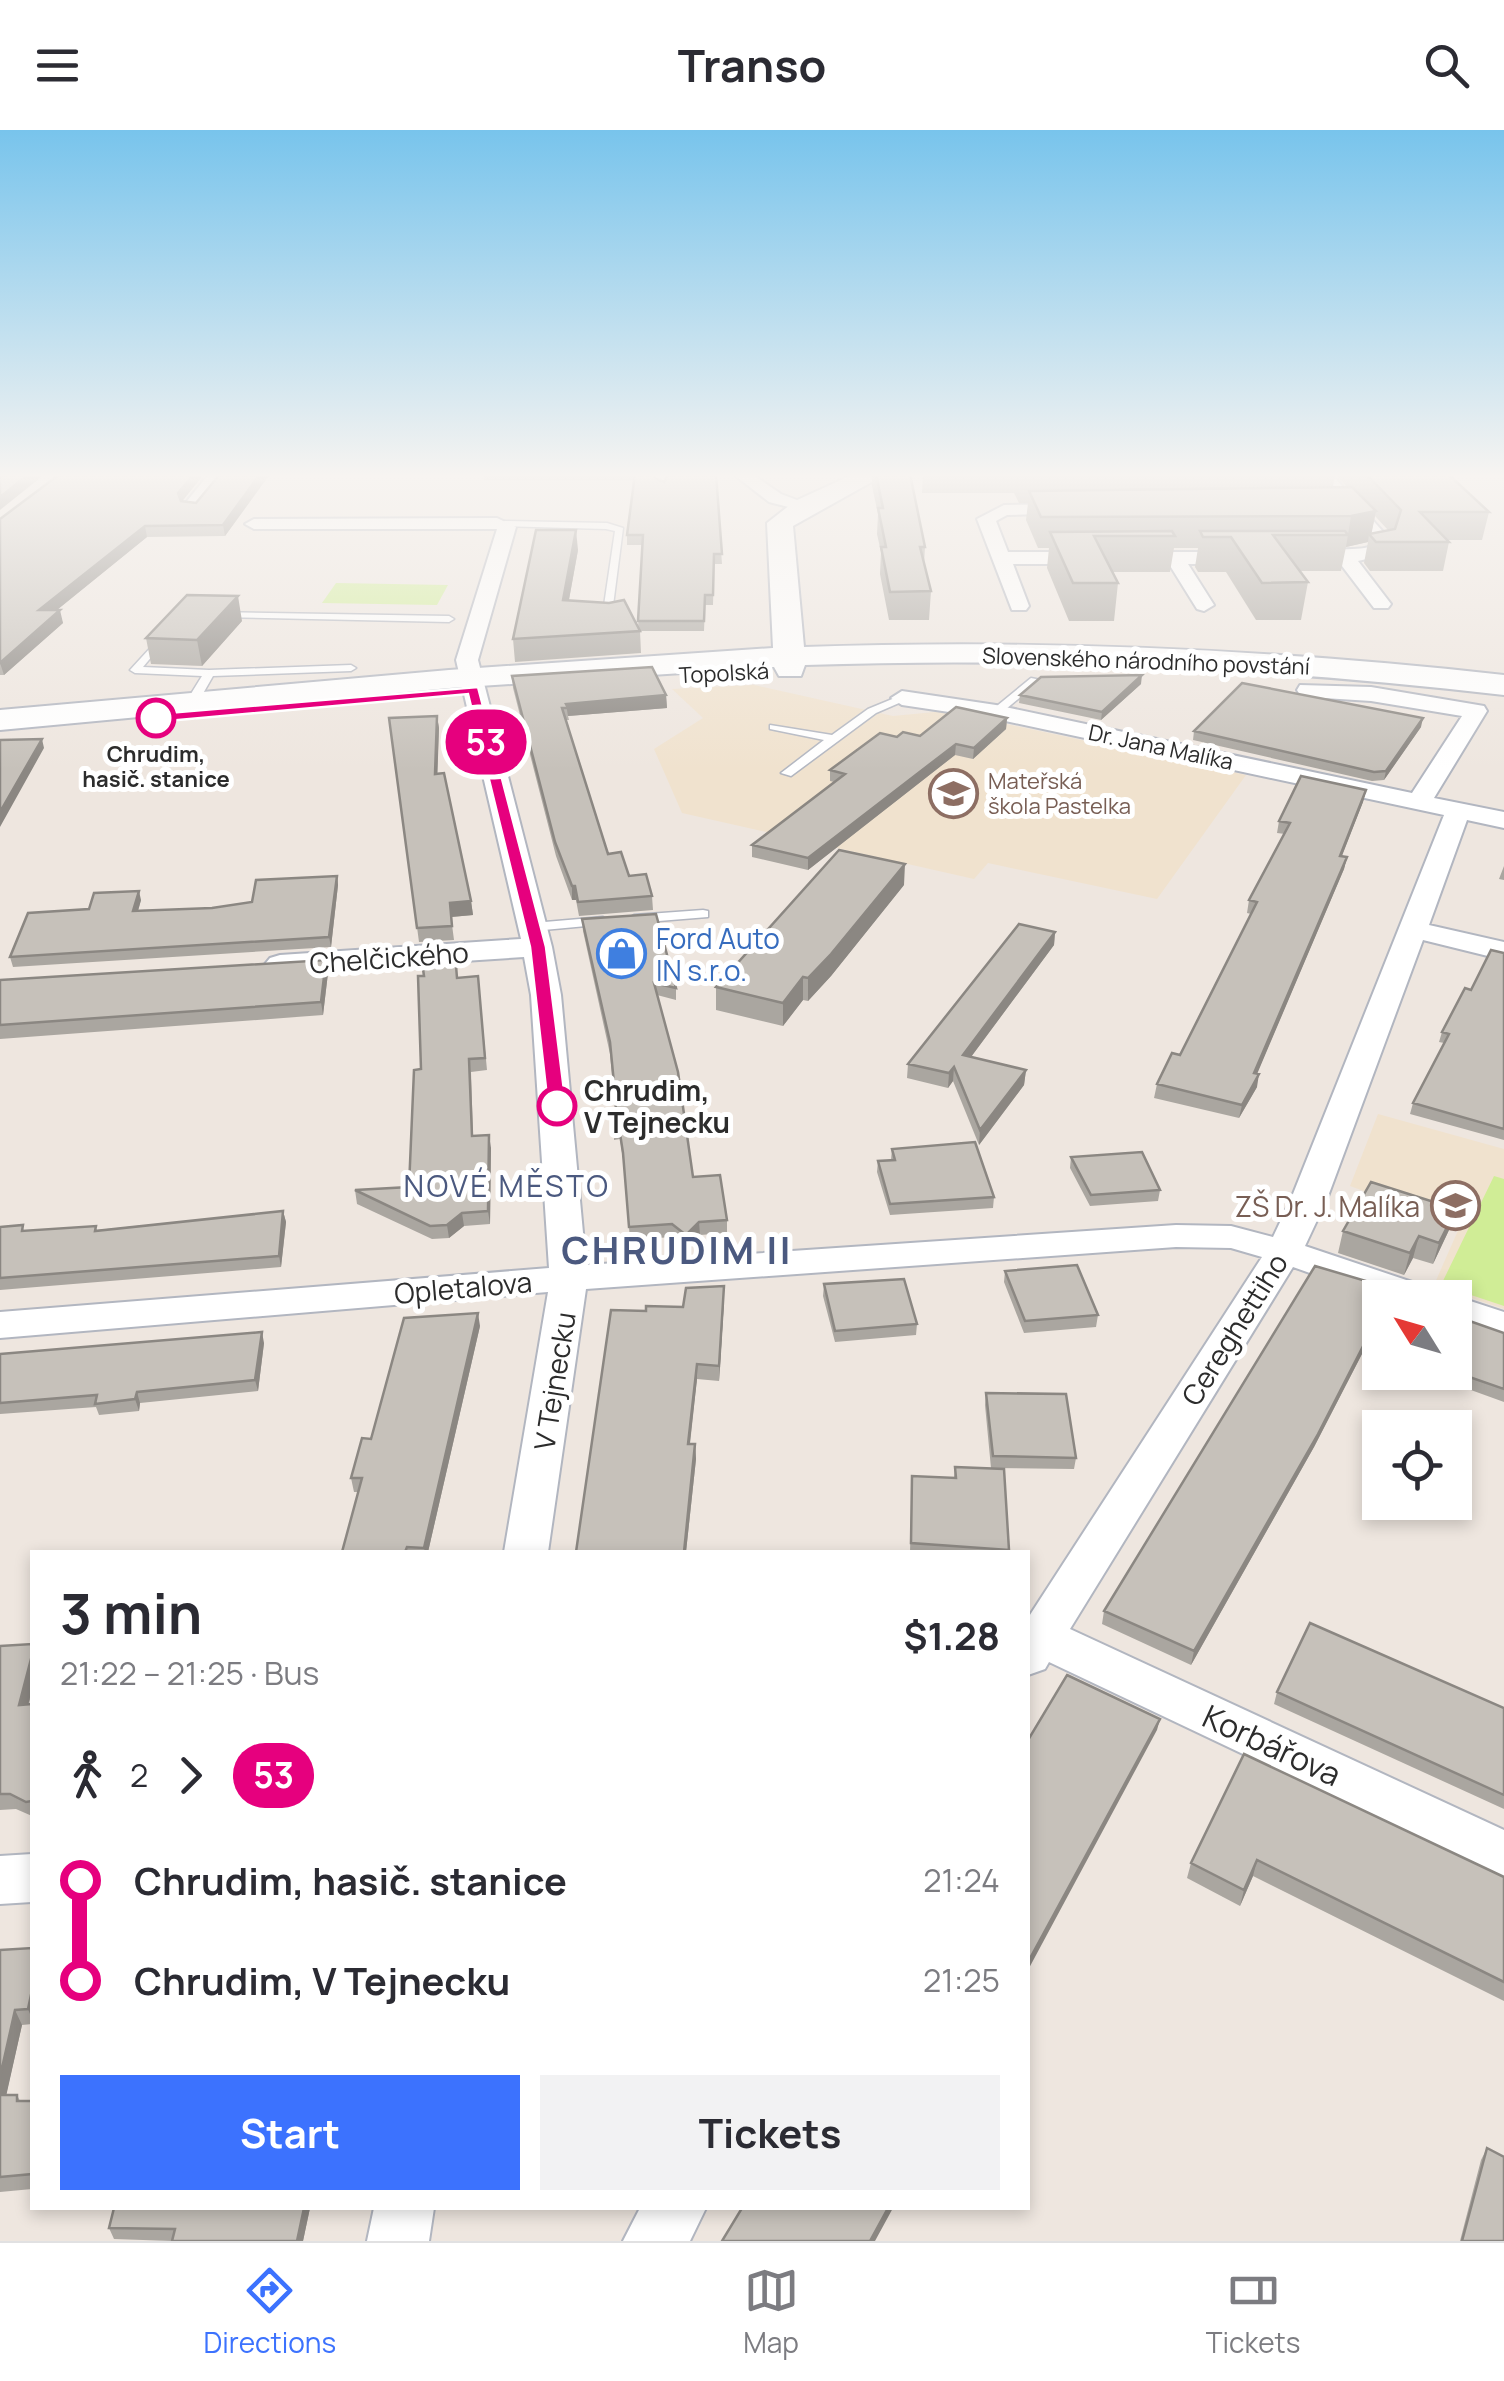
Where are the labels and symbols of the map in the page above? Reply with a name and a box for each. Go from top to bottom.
street label: Slovenského národního povstání [982,640,1310,682]
street label: Topolská [678,656,770,690]
marker: Chrudim, hasič. stanice [137,699,175,737]
line badge: 53 [441,710,531,774]
street label: Dr. Jana Malíka [1086,717,1236,777]
place label: Chrudim, hasič. stanice [82,739,230,794]
place label: Mateřská škola Pastelka [988,766,1131,821]
school or university icon: Mateřská škola Pastelka [927,768,979,820]
place label: Ford Auto IN s.r.o. [656,919,780,989]
shop icon: Ford Auto IN s.r.o. [595,928,647,980]
street label: Chelčického [308,932,470,982]
place label: Chrudim, V Tejnecku [584,1071,730,1141]
marker: Chrudim, V Tejnecku [538,1087,576,1125]
district label: NOVÉ MĚSTO [403,1165,611,1206]
school or university icon: ZŠ Dr. J. Malíka [1429,1180,1481,1232]
place label: ZŠ Dr. J. Malíka [1235,1187,1420,1225]
district label: CHRUDIM II [561,1223,793,1275]
street label: Cereghettiho [1172,1246,1296,1412]
street label: Opletalova [393,1262,533,1312]
north arrow [1362,1280,1472,1390]
street label: V Tejnecku [524,1309,584,1453]
street label: Korbářova [1196,1694,1348,1796]

